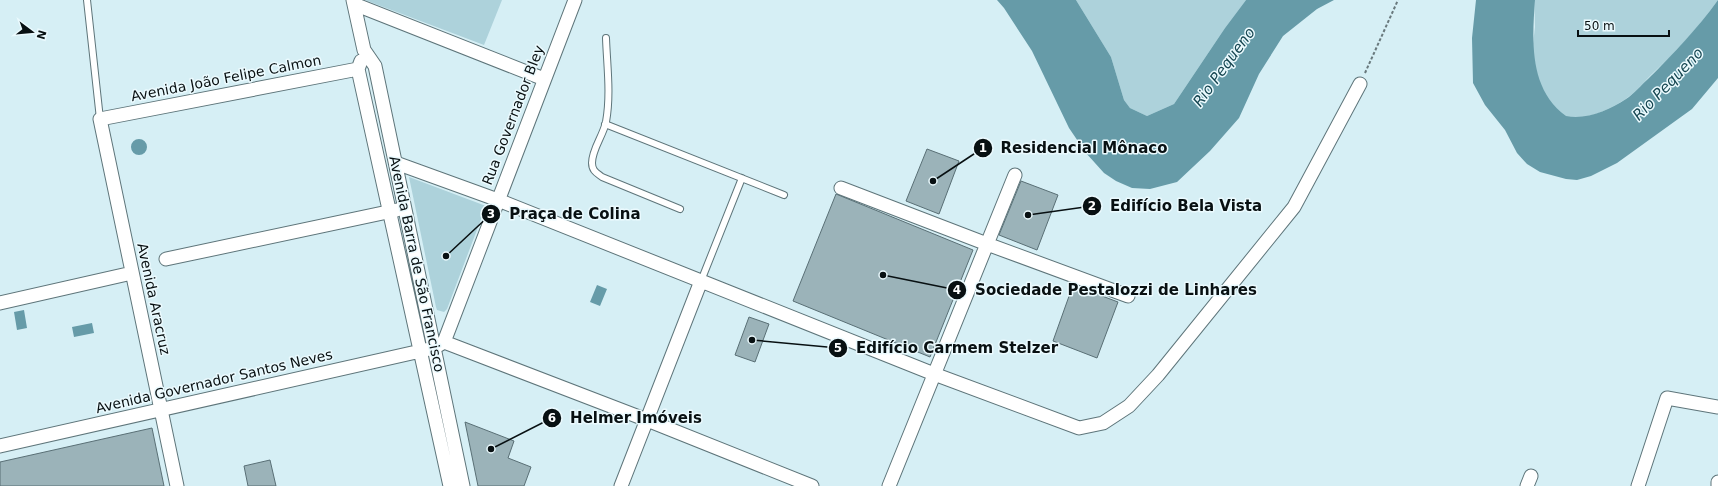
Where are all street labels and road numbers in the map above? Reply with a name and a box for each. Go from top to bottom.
street label: Rua Governador Bley [479,43,547,187]
street label: Avenida João Felipe Calmon [129,52,323,104]
street label: Avenida Barra de São Francisco [386,154,448,374]
street label: Avenida Aracruz [134,242,174,356]
street label: Avenida Governador Santos Neves [94,346,334,416]

